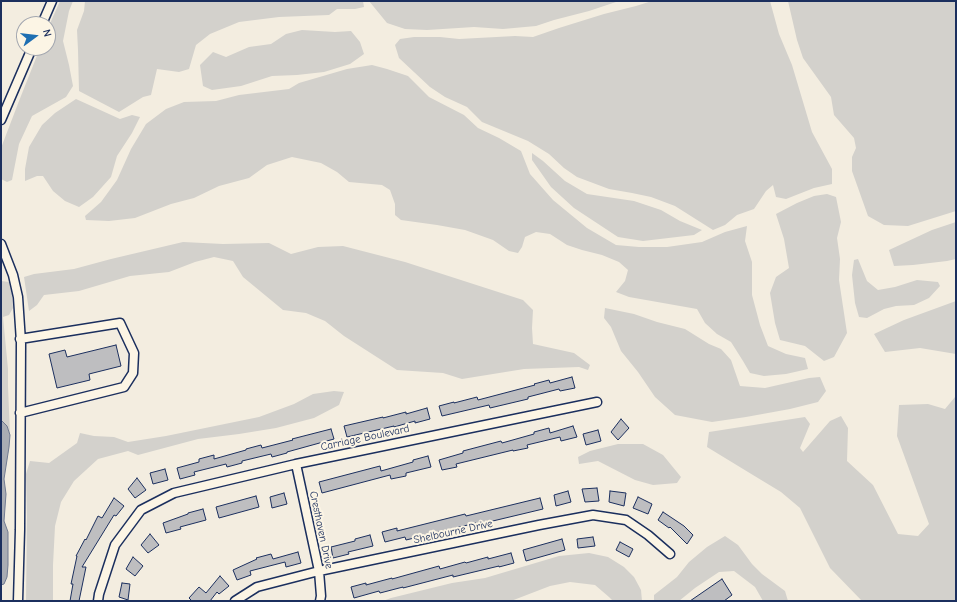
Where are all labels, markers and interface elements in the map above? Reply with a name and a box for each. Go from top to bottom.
north arrow [16,16,56,56]
text: N [40,28,54,38]
street label: Carriage Boulevard [319,422,411,454]
street label: Cresthaven Drive [306,490,336,570]
street label: Shelbourne Drive [412,517,494,547]

